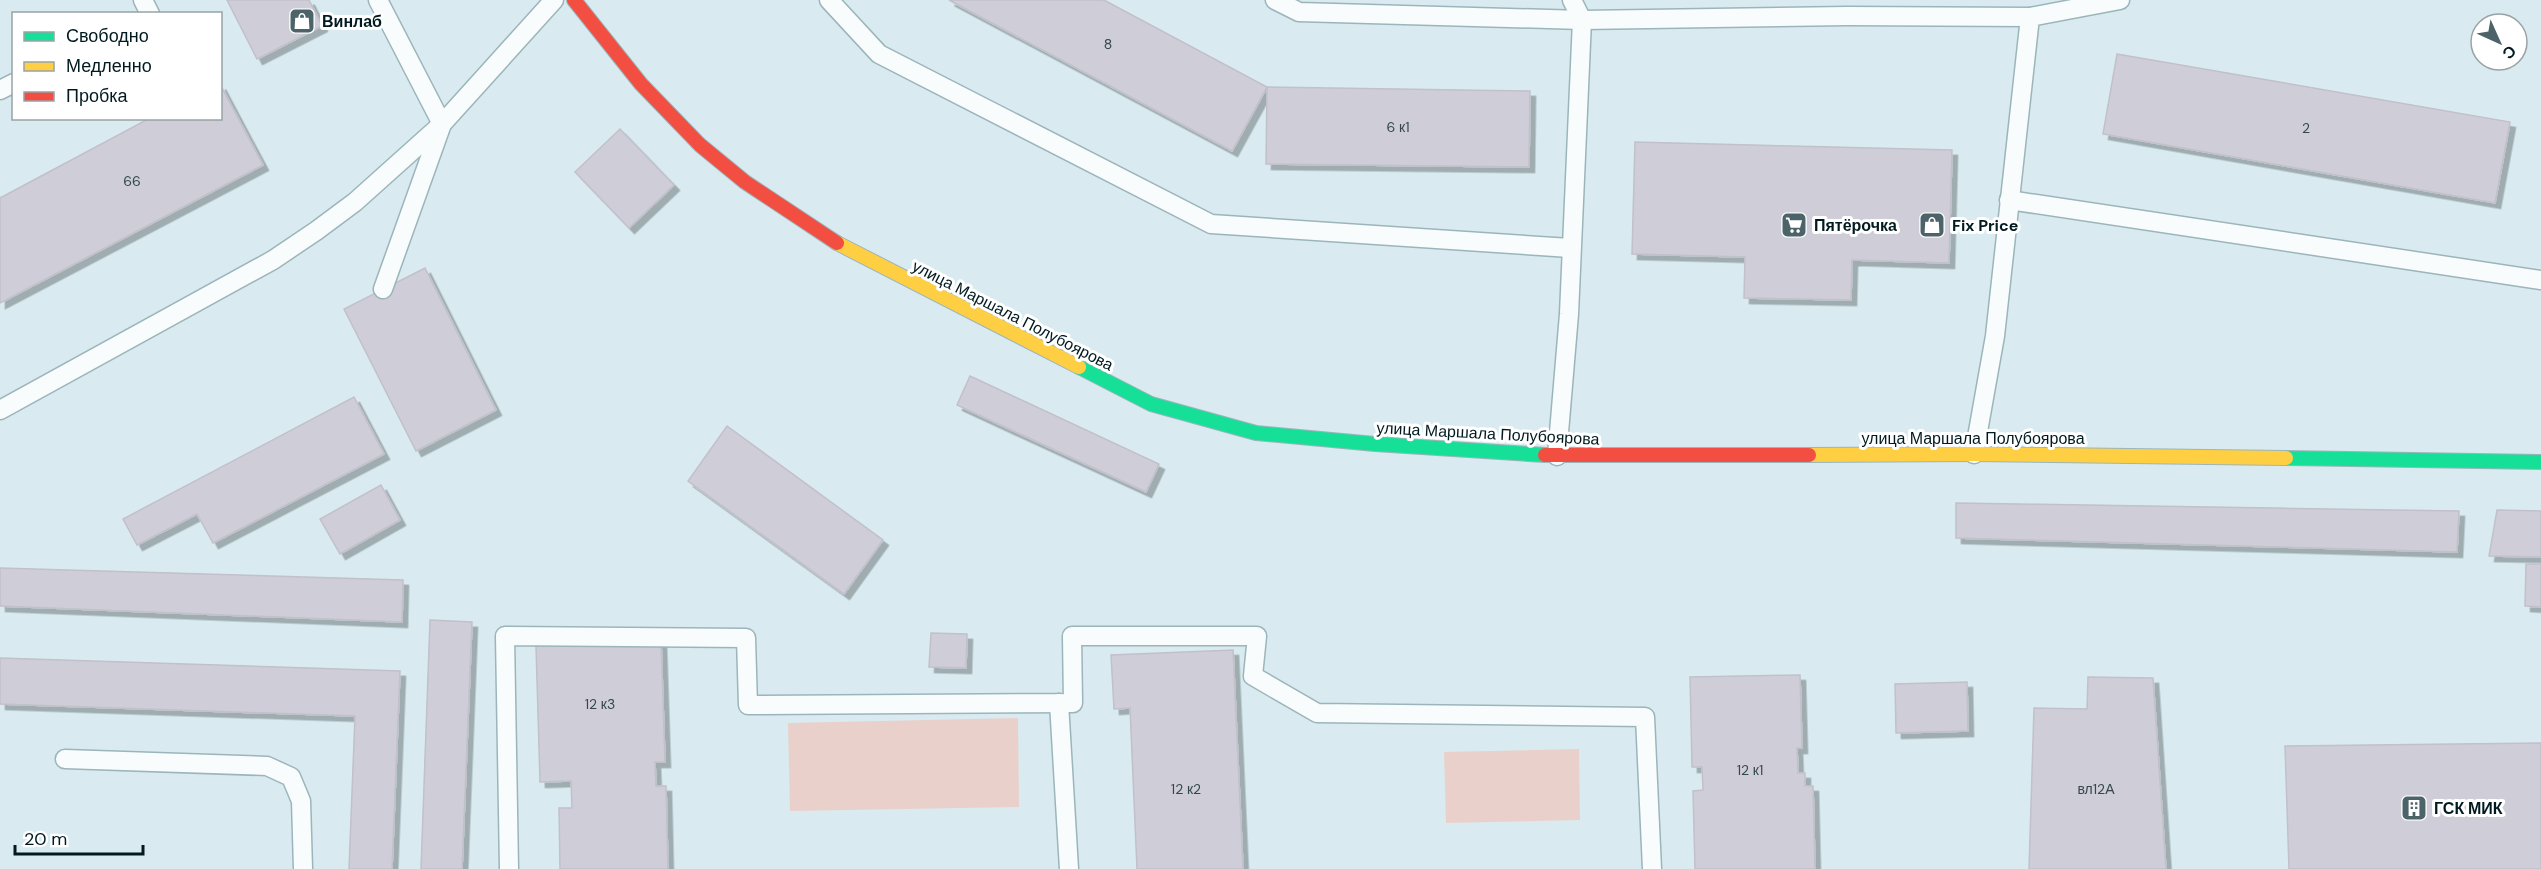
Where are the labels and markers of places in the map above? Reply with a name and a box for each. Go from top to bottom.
shop icon: Винлаб [287,6,317,36]
place label: Винлаб [322,11,382,32]
supermarket icon: Пятёрочка [1779,210,1809,240]
shop icon: Fix Price [1917,210,1947,240]
place label: Пятёрочка [1814,215,1897,236]
place label: Fix Price [1952,215,2018,236]
building icon: ГСК МИК [2399,793,2429,823]
place label: ГСК МИК [2434,798,2503,819]

